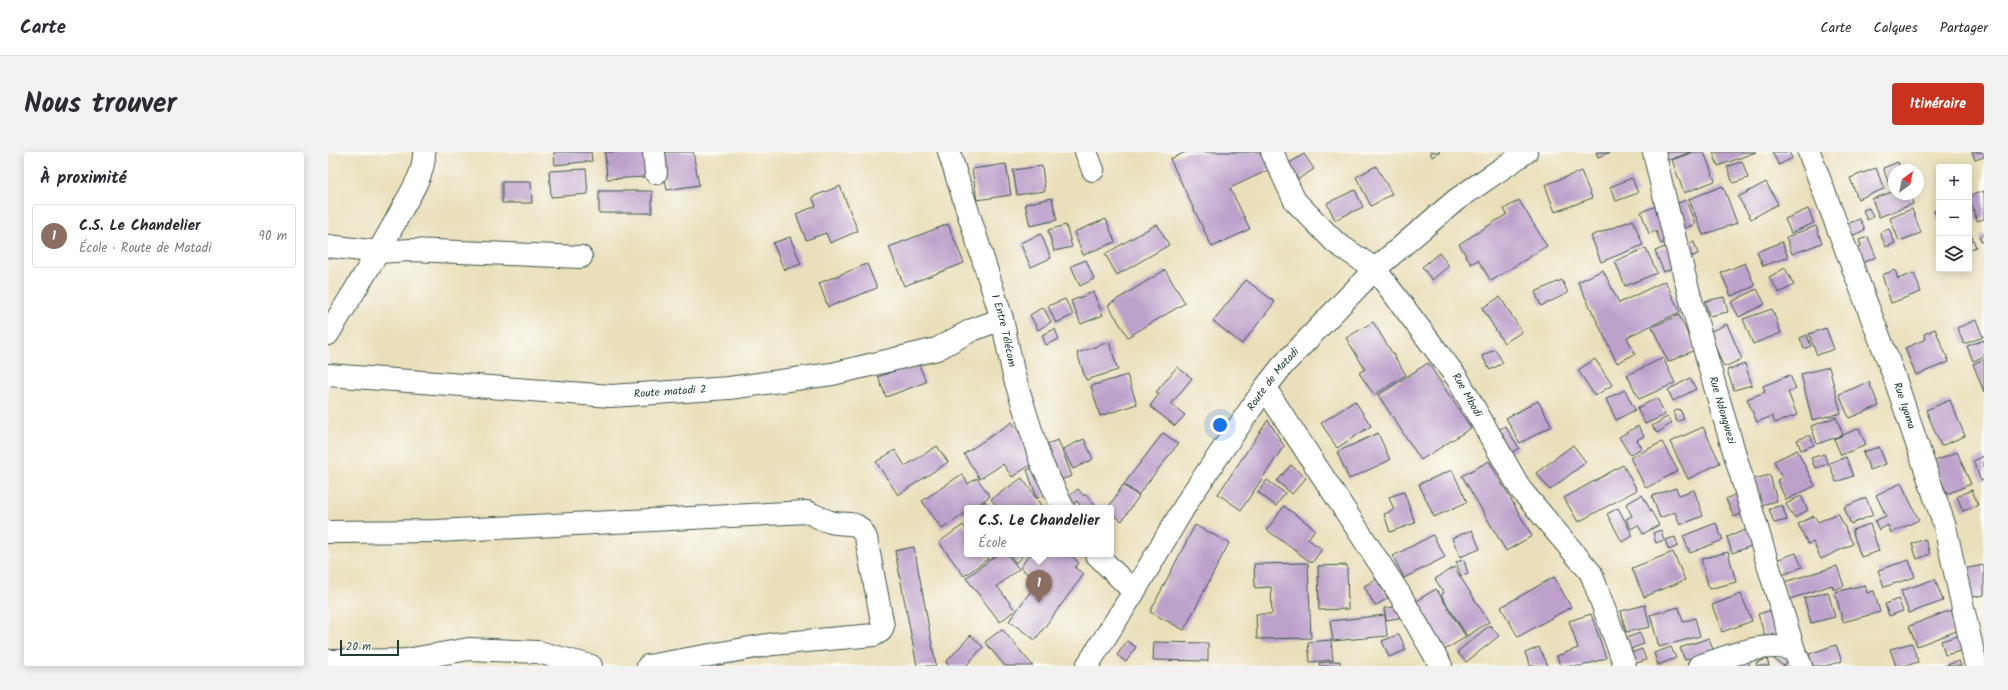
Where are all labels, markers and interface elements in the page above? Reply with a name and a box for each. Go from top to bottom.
text: Carte [20,13,66,43]
text: Carte [1820,17,1852,39]
text: Calques [1874,17,1918,39]
text: Partager [1940,17,1988,39]
text: Nous trouver [24,82,177,127]
button: Itinéraire [1892,83,1984,125]
north arrow [1888,164,1924,200]
map controls [1936,164,1972,272]
button: + [1936,164,1972,200]
text: À proximité [40,165,127,192]
button: − [1936,200,1972,236]
text: C.S. Le Chandelier [79,214,200,238]
text: 1 [52,226,56,247]
text: 90 m [259,226,287,247]
button: layers [1936,236,1972,272]
text: École · Route de Matadi [79,238,211,259]
street label: 1 Entre Télécom [986,292,1021,369]
street label: Route de Matadi [1243,343,1304,415]
street label: Rue Mbodi [1447,369,1487,421]
street label: Rue Ndongwezi [1703,374,1740,447]
street label: Rue Iyoma [1888,380,1920,432]
street label: Route matadi 2 [633,381,707,403]
your location [1210,415,1230,435]
popup [964,505,1114,557]
text: C.S. Le Chandelier [978,509,1100,533]
text: École [978,533,1007,554]
pin: 1 [1026,570,1052,603]
scale bar [340,638,399,657]
text: 20 m [346,638,371,656]

